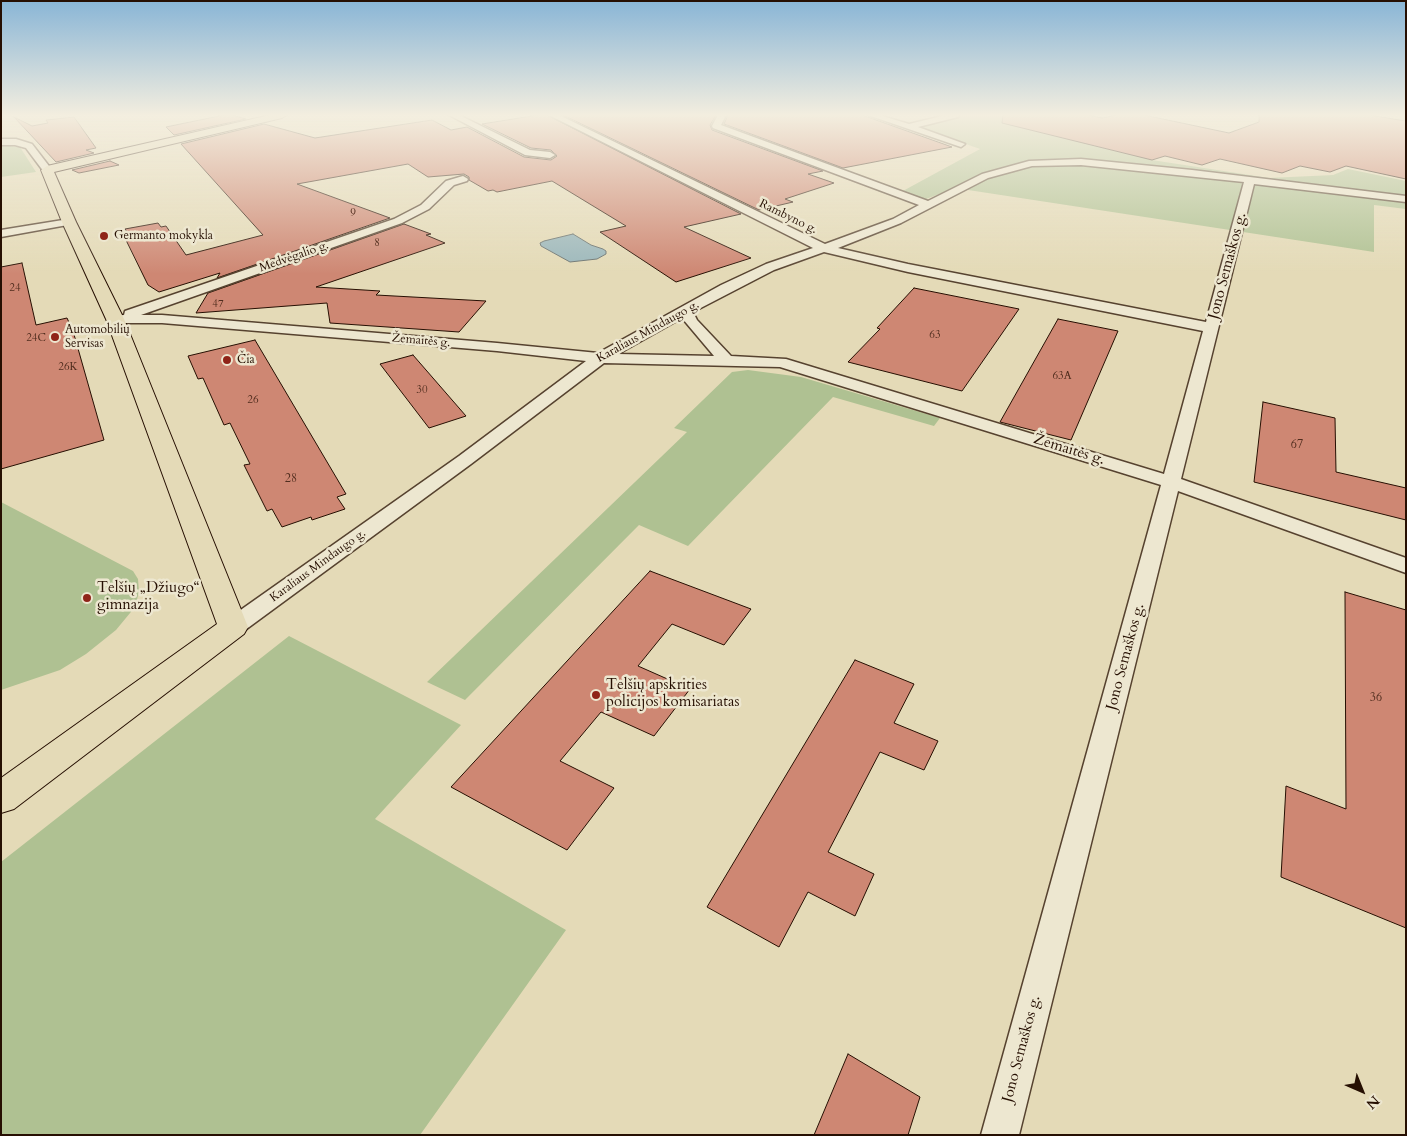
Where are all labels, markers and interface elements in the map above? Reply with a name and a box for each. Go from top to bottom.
street label: Rambyno g. [757,197,819,237]
house number: 9 [350,206,356,220]
street label: Jono Semaškos g. [1205,211,1251,321]
place label: Germanto mokykla [114,229,213,243]
marker: Germanto mokykla [98,230,110,242]
house number: 8 [374,236,380,250]
street label: Medvėgalio g. [257,238,331,276]
house number: 24 [9,281,21,295]
house number: 47 [212,297,224,311]
street label: Karaliaus Mindaugo g. [594,298,702,366]
place label: Automobilių Servisas [65,323,130,351]
house number: 63 [929,328,941,342]
house number: 24C [26,331,46,345]
marker: Automobilių Servisas [49,331,61,343]
street label: Žemaitės g. [391,331,451,351]
place label: Čia [237,353,255,367]
marker: Čia [221,354,233,366]
house number: 26K [58,360,78,374]
house number: 63A [1052,369,1072,383]
house number: 30 [416,383,428,397]
house number: 26 [247,393,259,407]
street label: Žemaitės g. [1031,431,1107,469]
house number: 67 [1291,438,1303,452]
house number: 28 [285,472,297,486]
street label: Karaliaus Mindaugo g. [267,526,369,606]
place label: Telšių „Džiugo“ gimnazija [97,580,200,615]
marker: Telšių „Džiugo“ gimnazija [81,592,93,604]
street label: Jono Semaškos g. [1103,602,1149,712]
place label: Telšių apskrities policijos komisariatas [606,677,740,712]
marker: Telšių apskrities policijos komisariatas [590,689,602,701]
house number: 36 [1370,691,1382,705]
street label: Jono Semaškos g. [999,994,1045,1104]
north arrow [1337,1066,1387,1116]
text: N [1362,1091,1384,1113]

